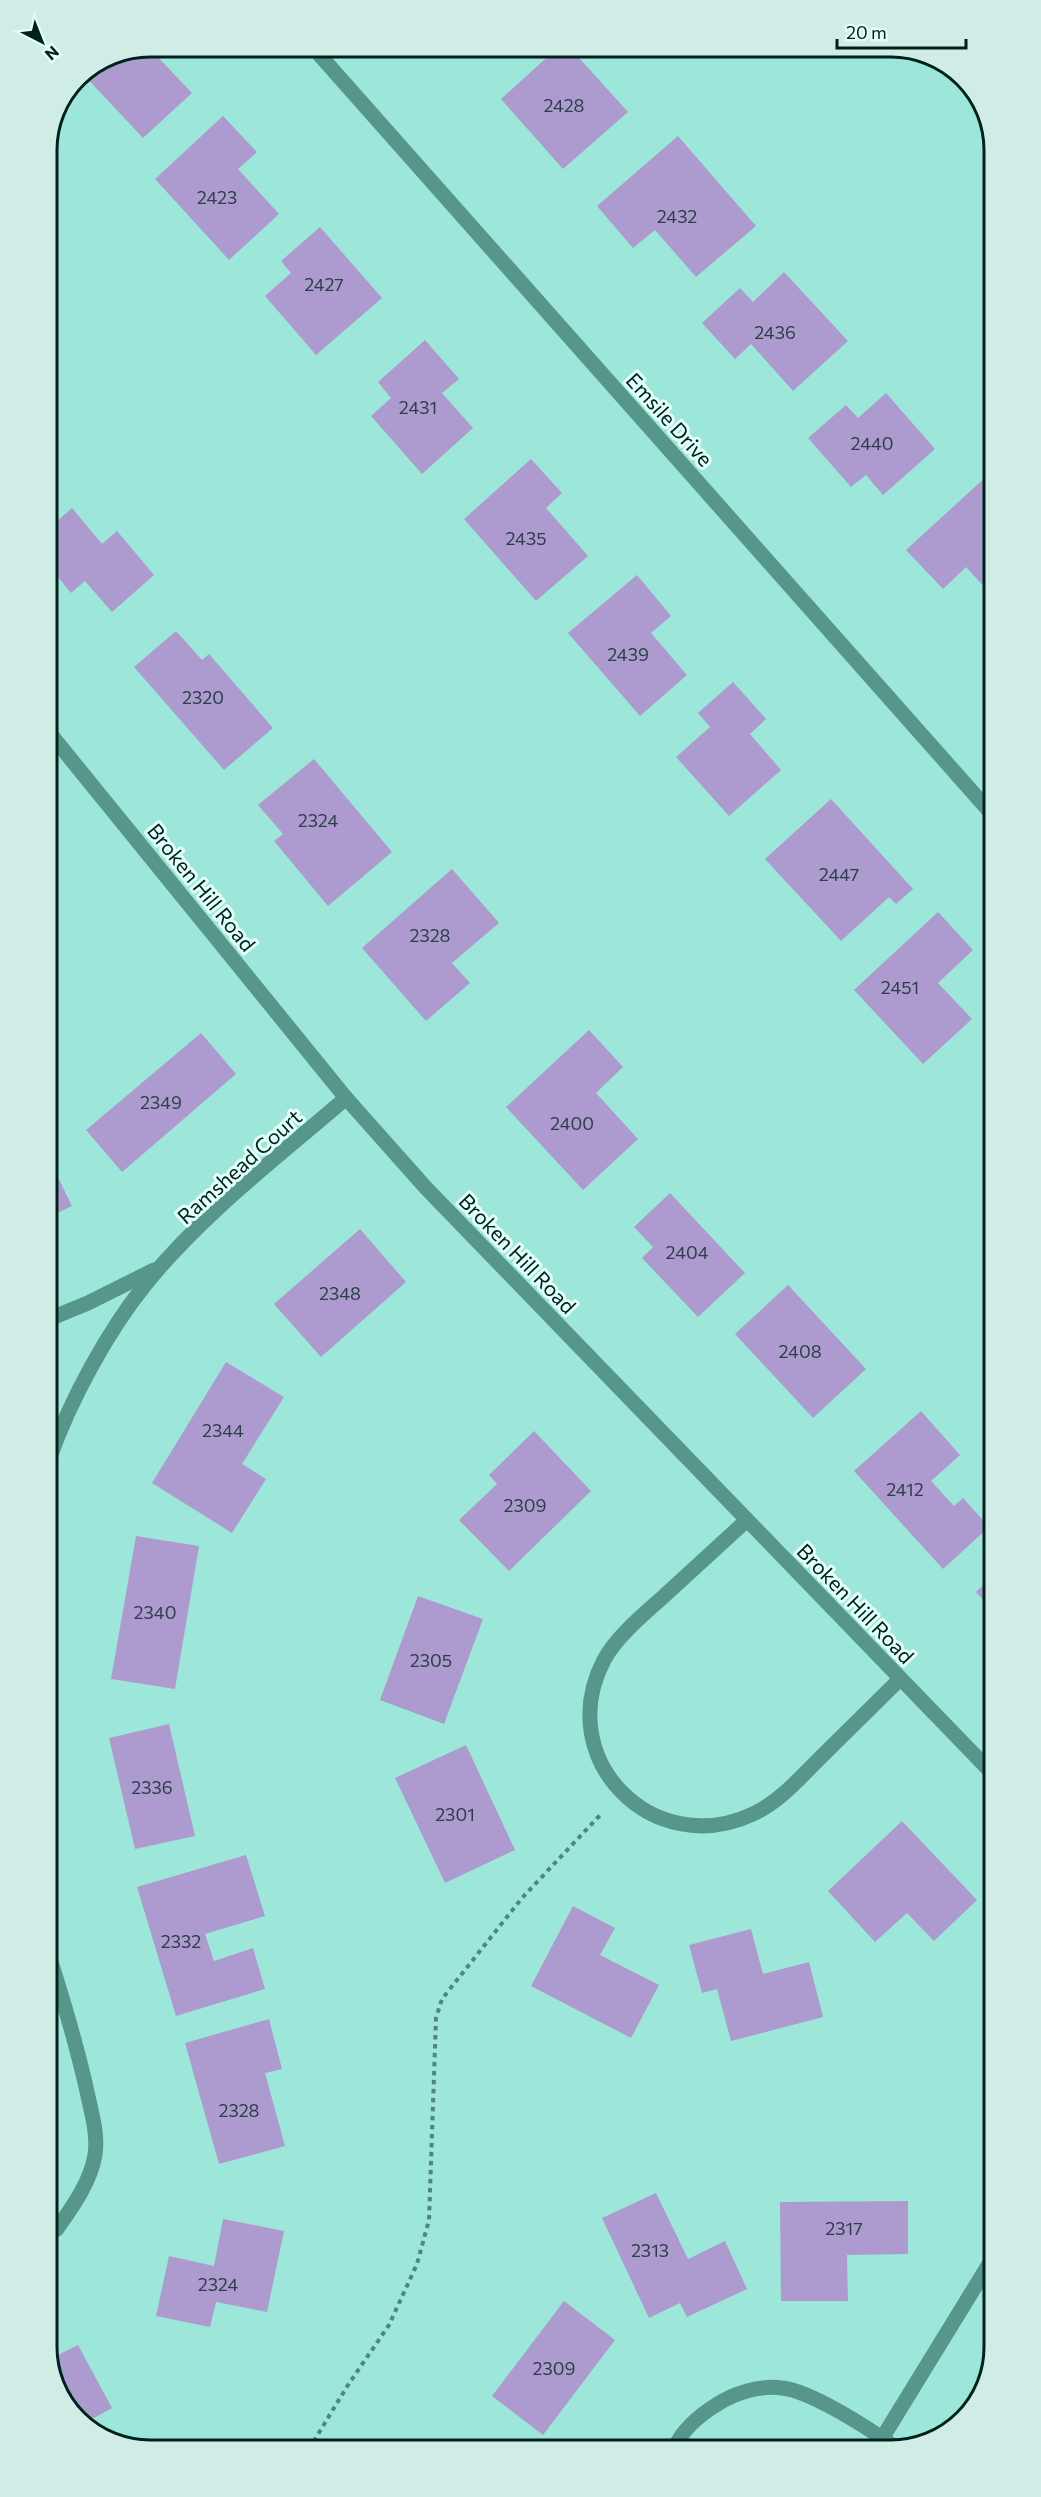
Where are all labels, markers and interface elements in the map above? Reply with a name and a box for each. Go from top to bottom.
north arrow [12,12,72,72]
scale bar [837,12,966,50]
text: 20 m [846,21,887,43]
text: N [42,42,63,65]
house number: 2428 [543,94,585,116]
house number: 2423 [197,186,237,208]
house number: 2432 [657,205,697,227]
house number: 2427 [304,273,344,295]
house number: 2436 [754,321,796,343]
street label: Emsile Drive [622,367,718,471]
house number: 2431 [399,396,437,418]
house number: 2440 [850,432,894,454]
house number: 2435 [505,527,547,549]
house number: 2439 [607,643,649,665]
house number: 2320 [182,686,224,708]
house number: 2324 [298,809,339,831]
street label: Broken Hill Road [143,818,261,956]
house number: 2447 [819,863,859,885]
house number: 2328 [409,924,451,946]
house number: 2451 [881,976,919,998]
house number: 2349 [140,1091,182,1113]
street label: Ramshead Court [172,1104,306,1228]
house number: 2400 [550,1112,594,1134]
street label: Broken Hill Road [454,1188,582,1318]
house number: 2404 [665,1241,709,1263]
house number: 2348 [319,1282,361,1304]
house number: 2408 [778,1340,822,1362]
house number: 2344 [202,1419,244,1441]
house number: 2412 [886,1478,924,1500]
house number: 2309 [504,1494,546,1516]
street label: Broken Hill Road [792,1538,920,1668]
house number: 2340 [134,1601,176,1623]
house number: 2305 [410,1649,452,1671]
house number: 2336 [131,1776,173,1798]
house number: 2301 [435,1803,475,1825]
house number: 2332 [161,1930,201,1952]
house number: 2328 [218,2099,260,2121]
house number: 2317 [825,2217,863,2239]
house number: 2313 [631,2239,669,2261]
house number: 2324 [198,2273,239,2295]
house number: 2309 [533,2357,575,2379]

